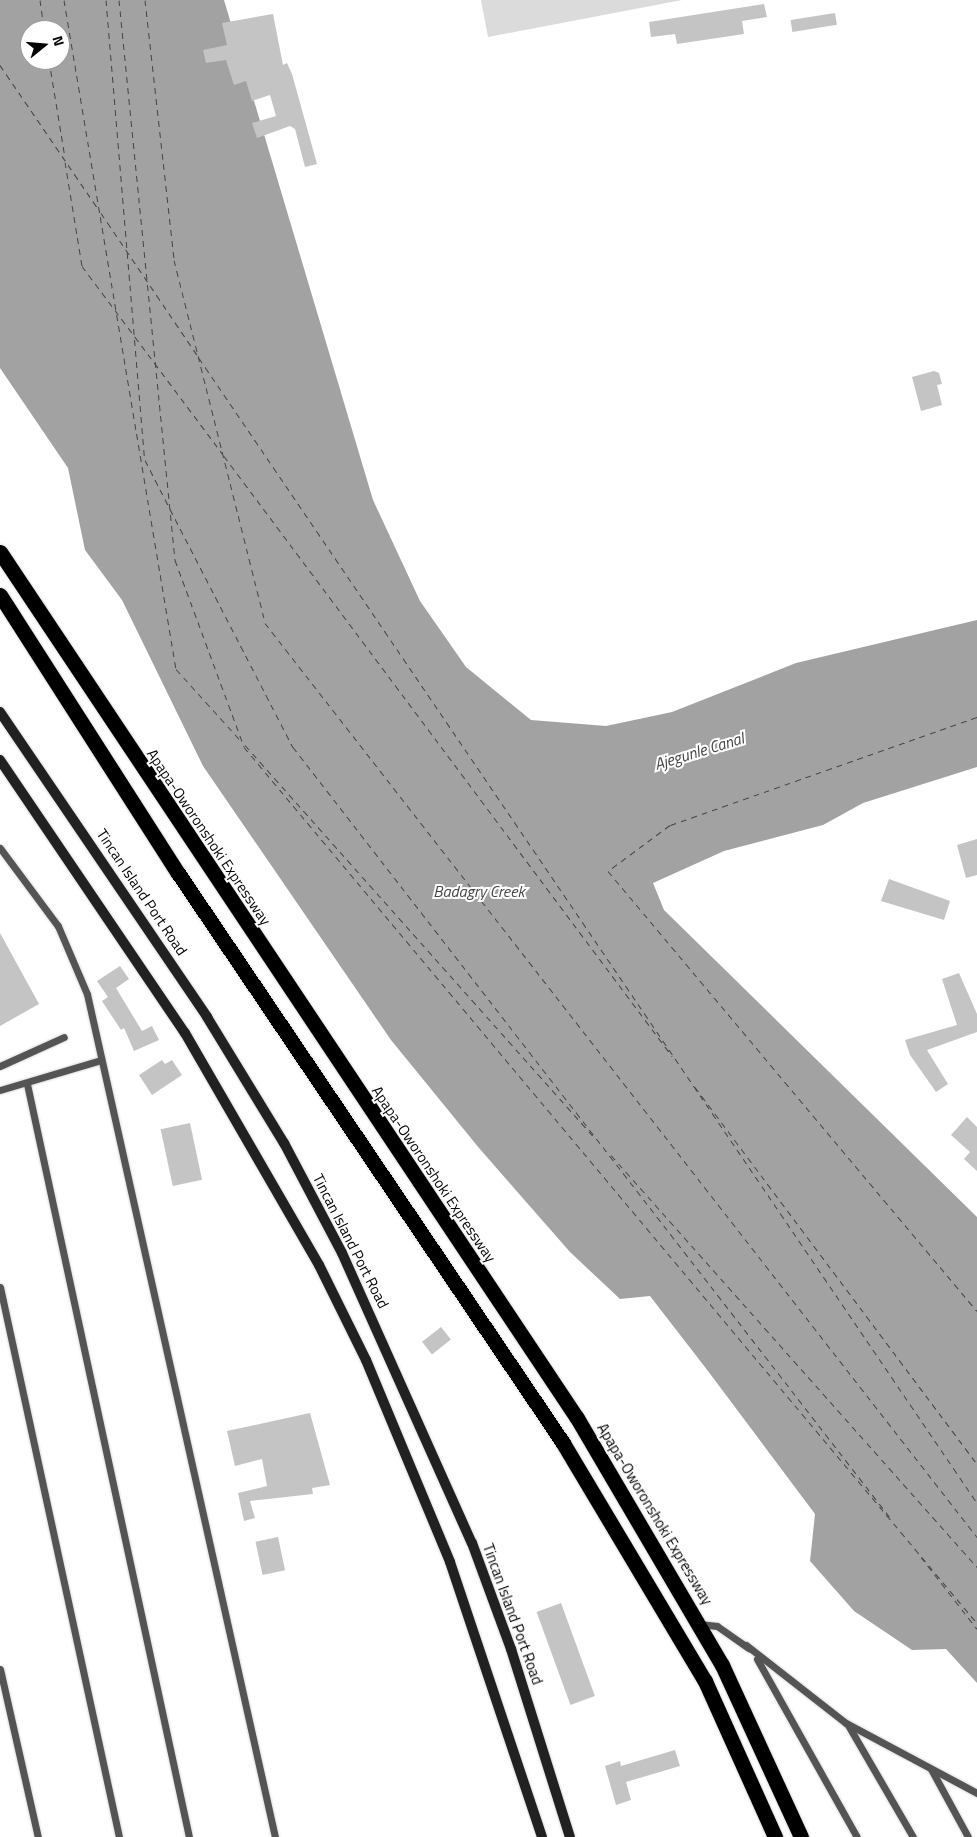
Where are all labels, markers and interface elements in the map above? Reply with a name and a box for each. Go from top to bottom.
north arrow [20,20,70,70]
text: N [47,33,70,48]
water label: Ajegunle Canal [652,728,746,774]
street label: Apapa-Oworonshoki Expressway [143,745,275,929]
street label: Tincan Island Port Road [93,825,191,959]
water label: Badagry Creek [433,881,525,901]
street label: Apapa-Oworonshoki Expressway [368,1082,500,1266]
street label: Tincan Island Port Road [309,1171,393,1311]
street label: Apapa-Oworonshoki Expressway [594,1420,716,1608]
street label: Tincan Island Port Road [479,1541,547,1687]

